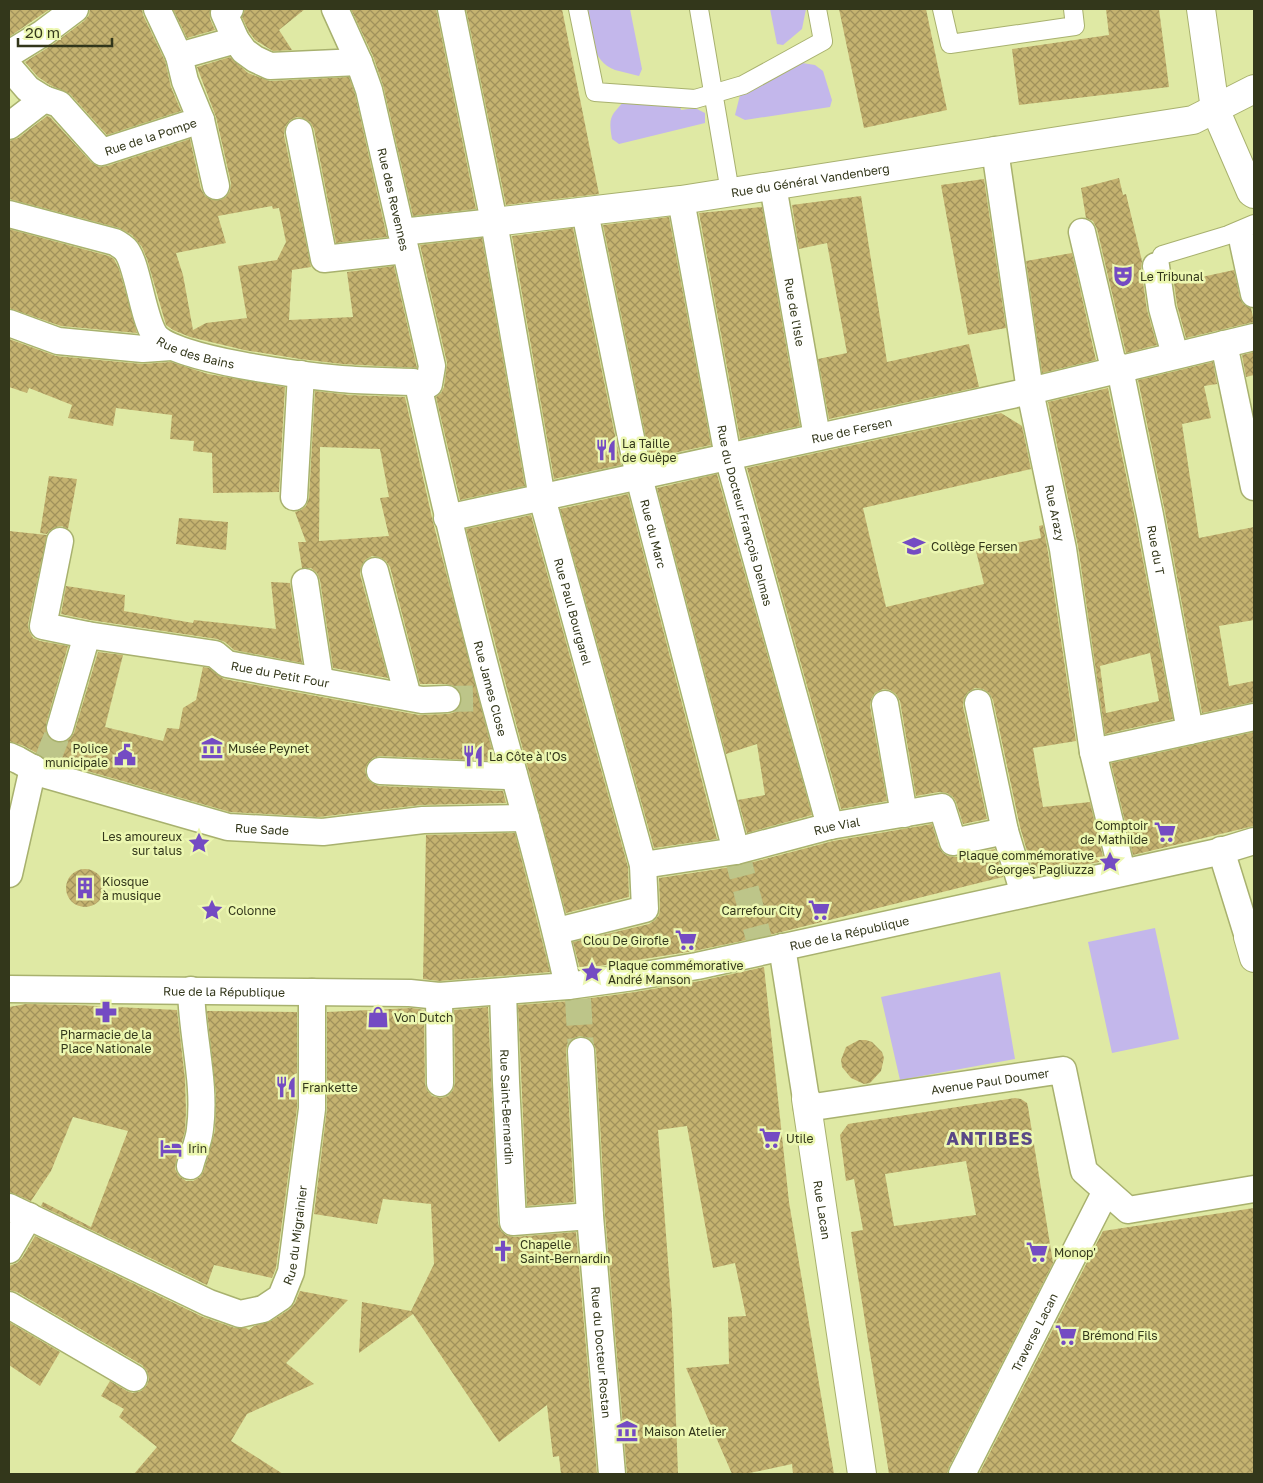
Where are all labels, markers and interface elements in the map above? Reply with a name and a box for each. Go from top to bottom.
scale bar [18,15,111,47]
text: 20 m [25,23,60,41]
street label: Rue de la Pompe [102,114,198,158]
street label: Rue des Revennes [375,146,413,252]
street label: Rue du Général Vandenberg [730,160,891,200]
theatre icon: Le Tribunal [1110,263,1136,289]
place label: Le Tribunal [1140,269,1204,284]
street label: Rue de l'Isle [782,277,808,348]
street label: Rue des Bains [154,333,236,371]
street label: Rue de Fersen [810,414,893,446]
street label: Rue du Docteur François Delmas [715,423,776,608]
place label: La Taille de Guêpe [622,436,676,465]
restaurant icon: La Taille de Guêpe [593,437,619,463]
street label: Rue Arazy [1042,483,1069,543]
street label: Rue du Marc [638,497,670,570]
street label: Rue du T [1144,524,1169,576]
school or university icon: Collège Fersen [901,533,927,559]
place label: Collège Fersen [931,539,1018,554]
street label: Rue Paul Bourgarel [551,556,595,667]
street label: Rue James Close [471,639,511,738]
street label: Rue du Petit Four [230,657,331,690]
museum icon: Musée Peynet [199,735,225,761]
place label: Police municipale [45,741,108,770]
place label: Musée Peynet [228,741,309,756]
public building icon: Police municipale [112,742,138,768]
restaurant icon: La Côte à l'Os [460,743,486,769]
place label: La Côte à l'Os [489,749,567,764]
street label: Rue Vial [812,814,861,838]
place label: Comptoir de Mathilde [1080,818,1148,847]
supermarket icon: Comptoir de Mathilde [1152,819,1178,845]
street label: Rue Sade [235,820,289,838]
place label: Les amoureux sur talus [102,829,182,858]
place icon: Les amoureux sur talus [186,830,212,856]
place label: Plaque commémorative Georges Pagliuzza [958,848,1094,877]
place icon: Plaque commémorative Georges Pagliuzza [1097,849,1123,875]
place label: Kiosque à musique [102,874,161,903]
building icon: Kiosque à musique [72,875,98,901]
place icon: Colonne [199,897,225,923]
supermarket icon: Carrefour City [806,897,832,923]
place label: Colonne [228,903,276,918]
place label: Carrefour City [721,903,802,918]
street label: Rue de la République [788,912,910,953]
supermarket icon: Clou De Girofle [673,927,699,953]
place label: Clou De Girofle [583,933,669,948]
place label: Plaque commémorative André Manson [608,958,744,987]
place icon: Plaque commémorative André Manson [579,959,605,985]
street label: Rue de la République [163,983,285,999]
pharmacy icon: Pharmacie de la Place Nationale [93,999,119,1025]
shop icon: Von Dutch [365,1004,391,1030]
place label: Von Dutch [394,1010,453,1025]
place label: Pharmacie de la Place Nationale [60,1027,152,1056]
street label: Rue Saint-Bernardin [497,1049,518,1165]
street label: Avenue Paul Doumer [930,1065,1050,1097]
restaurant icon: Frankette [273,1074,299,1100]
place label: Frankette [302,1080,358,1095]
supermarket icon: Utile [757,1125,783,1151]
district label: ANTIBES [946,1127,1034,1149]
place label: Utile [786,1131,813,1146]
hotel icon: Irin [158,1135,184,1161]
place label: Irin [188,1141,207,1156]
street label: Rue Lacan [811,1179,834,1240]
street label: Rue du Migrainier [279,1184,310,1287]
place label: Chapelle Saint-Bernardin [520,1237,610,1266]
church icon: Chapelle Saint-Bernardin [490,1238,516,1264]
supermarket icon: Monop' [1024,1239,1050,1265]
place label: Monop' [1054,1245,1096,1260]
street label: Rue du Docteur Rostan [589,1286,615,1419]
street label: Traverse Lacan [1008,1290,1060,1374]
supermarket icon: Brémond Fils [1053,1322,1079,1348]
place label: Brémond Fils [1082,1328,1158,1343]
museum icon: Maison Atelier [614,1418,640,1444]
place label: Maison Atelier [644,1424,727,1439]

